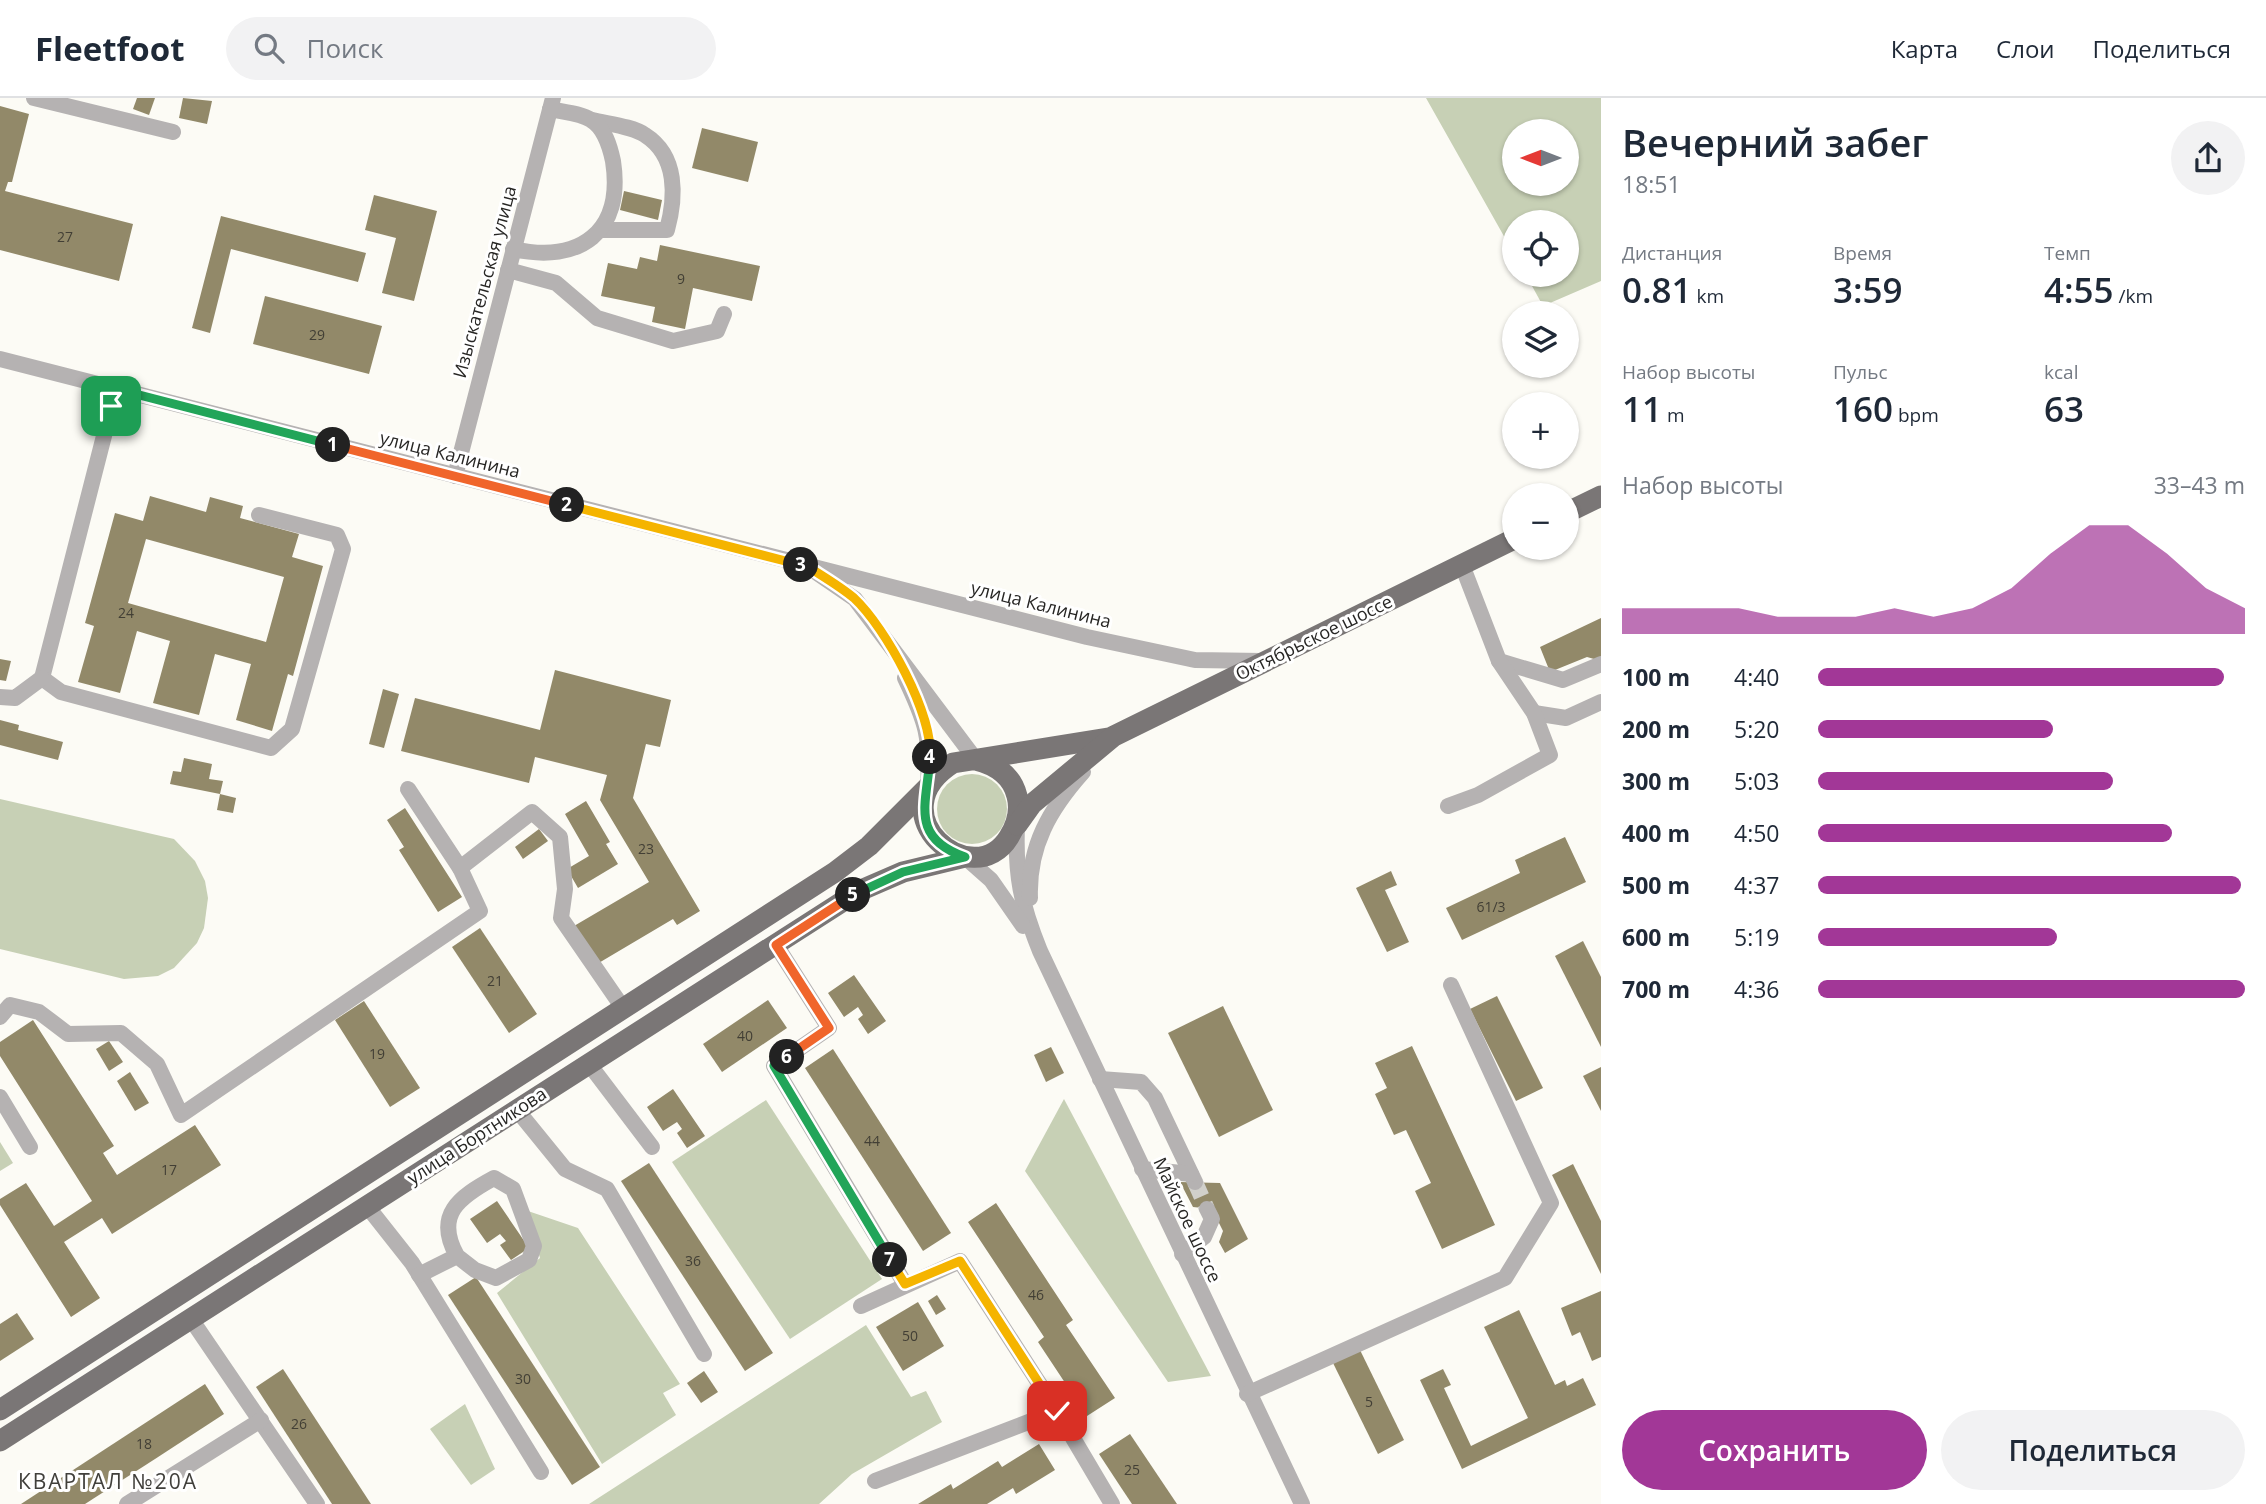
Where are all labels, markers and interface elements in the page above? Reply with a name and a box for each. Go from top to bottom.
search box [226,17,716,80]
text: Fleetfoot [35,26,184,71]
icon: search [250,29,288,67]
text: Поиск [306,30,383,66]
text: Карта [1891,32,1958,65]
text: Слои [1996,32,2055,65]
text: Поделиться [2093,32,2231,65]
text: Вечерний забег [1622,116,1929,168]
north arrow [1502,119,1578,196]
map controls [1502,119,1579,560]
button: share [2171,121,2245,195]
text: 18:51 [1622,168,1681,200]
street label: Изыскательская улица [447,183,521,381]
button: locate [1502,210,1579,287]
house number: 27 [57,227,73,246]
text: Дистанция [1622,240,1722,266]
text: Время [1833,240,1892,266]
text: Темп [2044,240,2091,266]
text: 0.81 [1622,266,1692,313]
text: 3:59 [1833,266,1903,313]
text: 4:55 [2044,266,2114,313]
house number: 9 [677,269,685,288]
text: km [1692,283,1724,309]
text: /km [2114,283,2153,309]
button: layers [1502,301,1579,378]
house number: 29 [309,325,325,344]
text: Набор высоты [1622,359,1755,385]
text: Пульс [1833,359,1888,385]
text: kcal [2044,359,2078,385]
pin [81,376,141,436]
text: 11 [1622,385,1662,432]
text: 160 [1833,385,1893,432]
text: 63 [2044,385,2084,432]
icon: arrive [92,387,130,425]
button: + [1502,392,1579,469]
text: m [1662,402,1685,428]
text: bpm [1893,402,1939,428]
street label: улица Калинина [378,425,523,483]
pin: 1 [316,428,350,462]
text: 1 [327,431,338,457]
text: Набор высоты [1622,469,1784,501]
text: 33–43 m [2154,469,2245,501]
button: − [1502,483,1579,560]
pin: 2 [550,488,584,522]
text: 2 [561,491,572,517]
pin: 3 [784,547,818,582]
text: 3 [795,551,806,577]
street label: улица Калинина [969,575,1114,633]
street label: Октябрьское шоссе [1231,589,1396,686]
house number: 24 [118,603,134,622]
text: 100 m [1622,661,1690,693]
text: 4:40 [1734,661,1780,693]
text: 200 m [1622,713,1690,745]
text: 5:20 [1734,713,1780,745]
pin: 4 [912,740,948,774]
text: 4 [924,743,935,769]
text: 300 m [1622,765,1690,797]
text: 5:03 [1734,765,1780,797]
text: 400 m [1622,817,1690,849]
text: 4:50 [1734,817,1780,849]
house number: 23 [638,839,654,858]
text: 500 m [1622,869,1690,901]
text: 4:37 [1734,869,1780,901]
pin: 5 [836,878,870,912]
text: 5 [847,881,858,907]
house number: 61/3 [1476,897,1506,916]
text: 600 m [1622,921,1690,953]
text: 5:19 [1734,921,1780,953]
house number: 21 [487,971,503,990]
text: 700 m [1622,973,1690,1005]
text: 4:36 [1734,973,1780,1005]
house number: 40 [737,1026,753,1045]
pin: 6 [770,1040,804,1074]
text: 6 [781,1043,792,1069]
house number: 19 [369,1044,385,1063]
street label: улица Бортникова [402,1081,551,1189]
house number: 44 [864,1131,880,1150]
street label: Майское шоссе [1148,1153,1227,1286]
house number: 17 [161,1160,177,1179]
pin: 7 [872,1242,908,1278]
text: 7 [884,1246,895,1272]
house number: 36 [685,1251,701,1270]
house number: 46 [1028,1285,1044,1304]
house number: 50 [902,1326,918,1345]
house number: 30 [515,1369,531,1388]
pin [1027,1381,1087,1441]
icon: check [1038,1392,1076,1430]
house number: 5 [1365,1392,1373,1411]
button: Сохранить [1622,1410,1927,1490]
button: Поделиться [1941,1410,2245,1490]
house number: 26 [291,1414,307,1433]
house number: 18 [136,1434,152,1453]
house number: 25 [1124,1460,1140,1479]
district label: КВАРТАЛ №20А [18,1467,198,1495]

